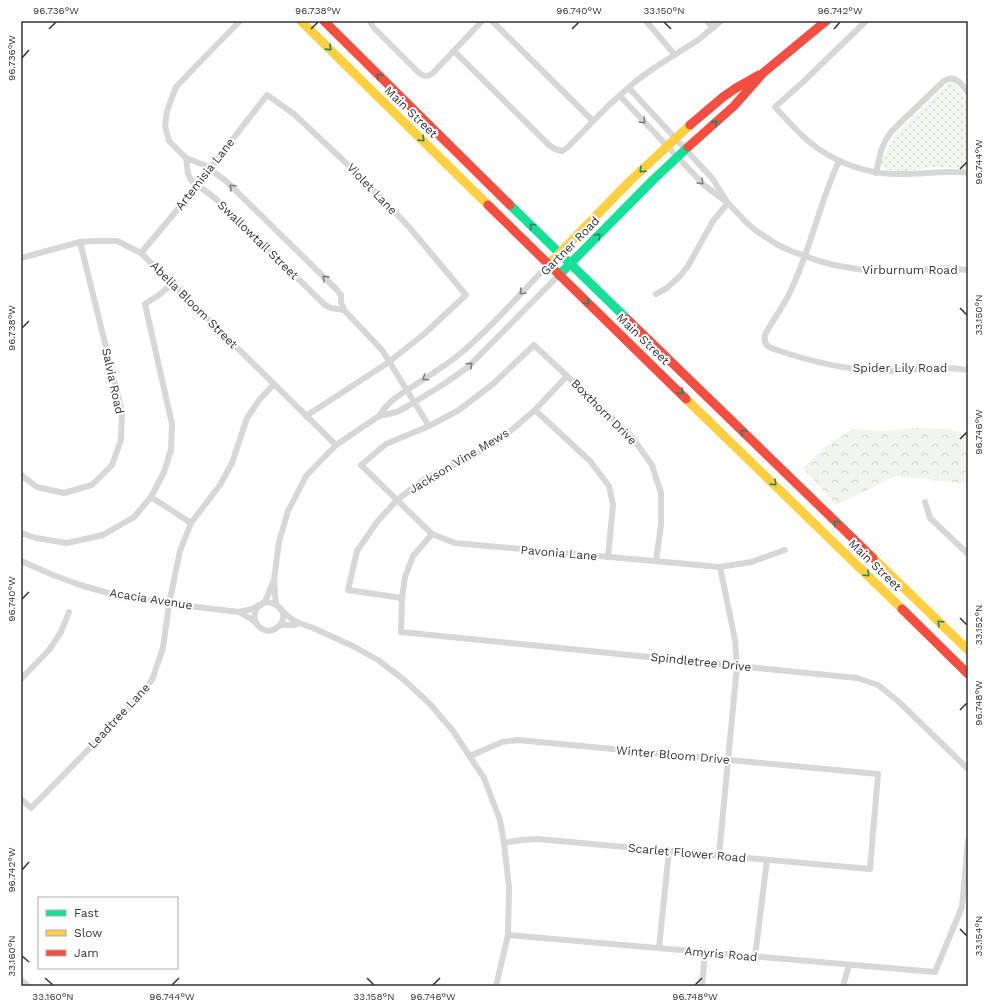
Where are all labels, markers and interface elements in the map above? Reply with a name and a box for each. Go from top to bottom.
text: 96.736°W [33,5,79,16]
text: 96.738°W [295,5,341,16]
text: 96.740°W [556,5,602,16]
text: 33.150°N [643,5,685,16]
text: 96.742°W [817,5,863,16]
text: 96.736°W [6,35,17,81]
one-way arrow [324,43,332,51]
one-way arrow [376,73,384,80]
street label: Main Street [382,83,440,141]
one-way arrow [639,116,646,124]
one-way arrow [710,121,718,128]
street label: Artemisia Lane [173,135,237,213]
one-way arrow [417,135,425,142]
text: 96.744°W [973,139,984,185]
street label: Violet Lane [344,160,400,218]
one-way arrow [639,165,647,173]
one-way arrow [696,177,704,185]
one-way arrow [229,184,237,192]
street label: Swallowtail Street [215,198,301,282]
street label: Gartner Road [538,214,602,278]
one-way arrow [529,223,537,230]
one-way arrow [593,233,600,241]
street label: Abelia Bloom Street [148,259,240,351]
street label: Virburnum Road [862,263,958,277]
one-way arrow [322,275,330,283]
one-way arrow [519,287,526,295]
text: 33.150°N [973,294,984,336]
one-way arrow [582,297,590,305]
text: 96.738°W [6,305,17,351]
street label: Main Street [614,310,672,368]
street label: Salvia Road [99,347,127,415]
street label: Spider Lily Road [853,361,947,375]
one-way arrow [465,362,472,369]
one-way arrow [422,373,429,381]
street label: Boxthorn Drive [568,376,640,448]
one-way arrow [676,388,684,395]
text: 96.746°W [973,409,984,455]
street label: Jackson Vine Mews [407,426,511,496]
one-way arrow [740,429,748,437]
one-way arrow [769,478,777,486]
one-way arrow [833,520,841,528]
street label: Main Street [846,536,904,594]
street label: Pavonia Lane [520,543,598,563]
one-way arrow [862,569,870,577]
text: 96.740°W [6,576,17,622]
street label: Acacia Avenue [109,586,194,612]
text: 33.152°N [973,605,984,645]
one-way arrow [937,620,945,628]
street label: Spindletree Drive [650,650,752,674]
street label: Leadtree Lane [85,680,153,752]
text: 96.748°W [973,680,984,726]
street label: Winter Bloom Drive [616,743,730,767]
street label: Scarlet Flower Road [627,841,747,865]
text: 96.742°W [6,847,17,893]
legend [38,897,178,969]
text: Fast [74,906,99,920]
text: 33.154°N [973,916,984,956]
text: Slow [74,926,102,940]
text: 33.160°N [6,935,17,977]
street label: Amyris Road [684,944,758,964]
text: Jam [74,946,99,960]
text: 33.160°N [32,991,74,1002]
text: 96.744°W [149,991,195,1002]
text: 33.158°N [354,991,394,1002]
text: 96.746°W [410,991,456,1002]
text: 96.748°W [672,991,718,1002]

